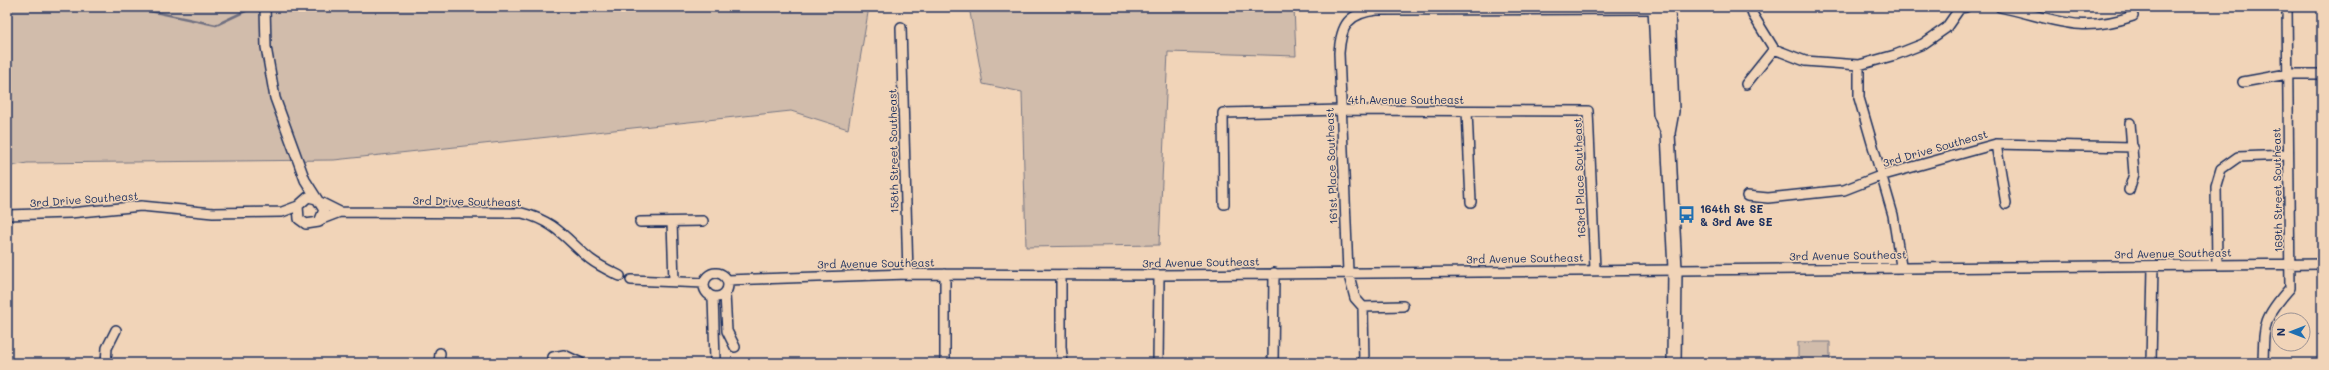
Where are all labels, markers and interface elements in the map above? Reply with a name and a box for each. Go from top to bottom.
street label: 158th Street Southeast [884,88,902,213]
street label: 4th Avenue Southeast [1348,92,1464,107]
street label: 161st Place Southeast [1321,107,1341,225]
street label: 163rd Place Southeast [1569,117,1589,239]
street label: 3rd Drive Southeast [1881,126,1989,170]
street label: 169th Street Southeast [2268,127,2286,253]
street label: 3rd Drive Southeast [29,188,139,210]
street label: 3rd Drive Southeast [413,193,522,209]
place label: 164th St SE & 3rd Ave SE [1700,201,1772,229]
bus stop icon: 164th St SE & 3rd Ave SE [1677,204,1697,224]
street label: 3rd Avenue Southeast [2114,244,2232,262]
street label: 3rd Avenue Southeast [1789,246,1907,264]
street label: 3rd Avenue Southeast [1466,249,1584,267]
street label: 3rd Avenue Southeast [1142,253,1260,271]
street label: 3rd Avenue Southeast [817,254,935,272]
north arrow [2271,312,2311,352]
text: N [2273,328,2288,336]

